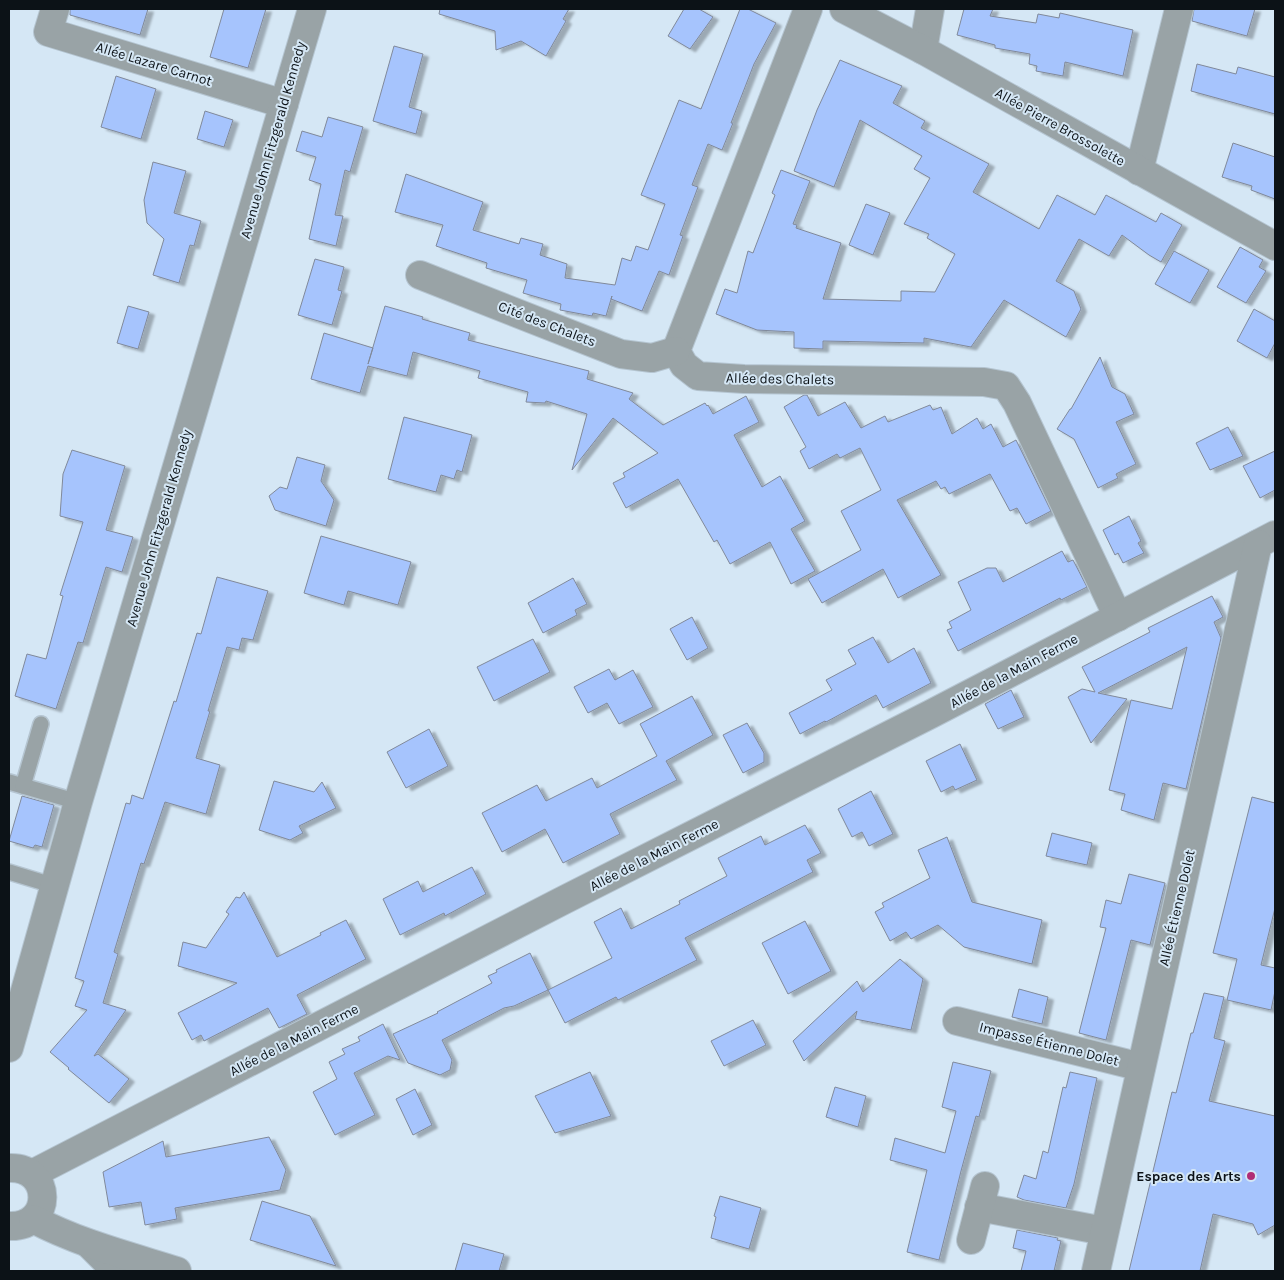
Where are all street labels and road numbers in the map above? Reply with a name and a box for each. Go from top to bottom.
street label: Allée Lazare Carnot [94,38,214,90]
street label: Avenue John Fitzgerald Kennedy [237,39,309,241]
street label: Allée Pierre Brossolette [992,84,1128,170]
street label: Cité des Chalets [496,298,598,350]
street label: Allée des Chalets [726,370,834,388]
street label: Avenue John Fitzgerald Kennedy [123,427,195,629]
street label: Allée de la Main Ferme [947,630,1081,712]
street label: Allée de la Main Ferme [587,815,721,895]
street label: Allée Étienne Dolet [1154,848,1199,968]
street label: Allée de la Main Ferme [227,1000,361,1080]
street label: Impasse Étienne Dolet [977,1017,1121,1070]

